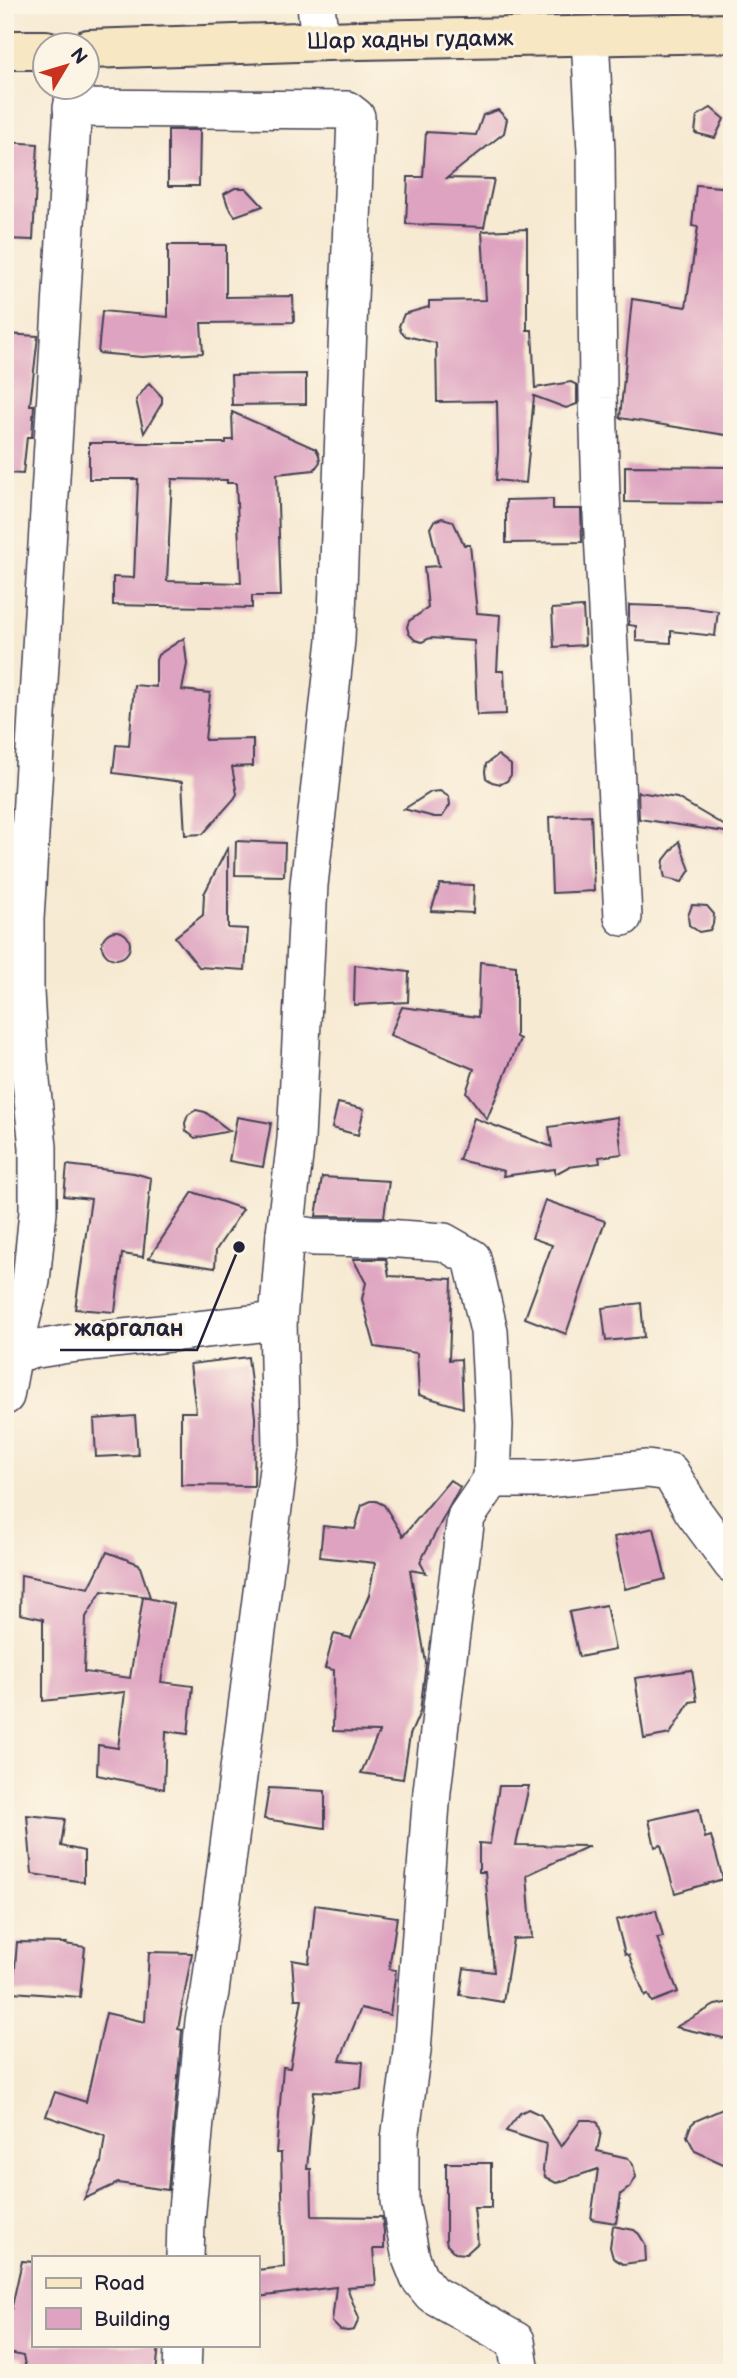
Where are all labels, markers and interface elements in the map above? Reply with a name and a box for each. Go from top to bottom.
street label: Шар хадны гудамж [306,24,514,56]
north arrow [32,32,102,102]
text: N [65,44,92,69]
callout: жаргалан [60,1305,197,1350]
text: жаргалан [75,1314,183,1343]
legend [32,2256,259,2346]
text: Road [94,2271,145,2296]
text: Building [94,2307,170,2332]

